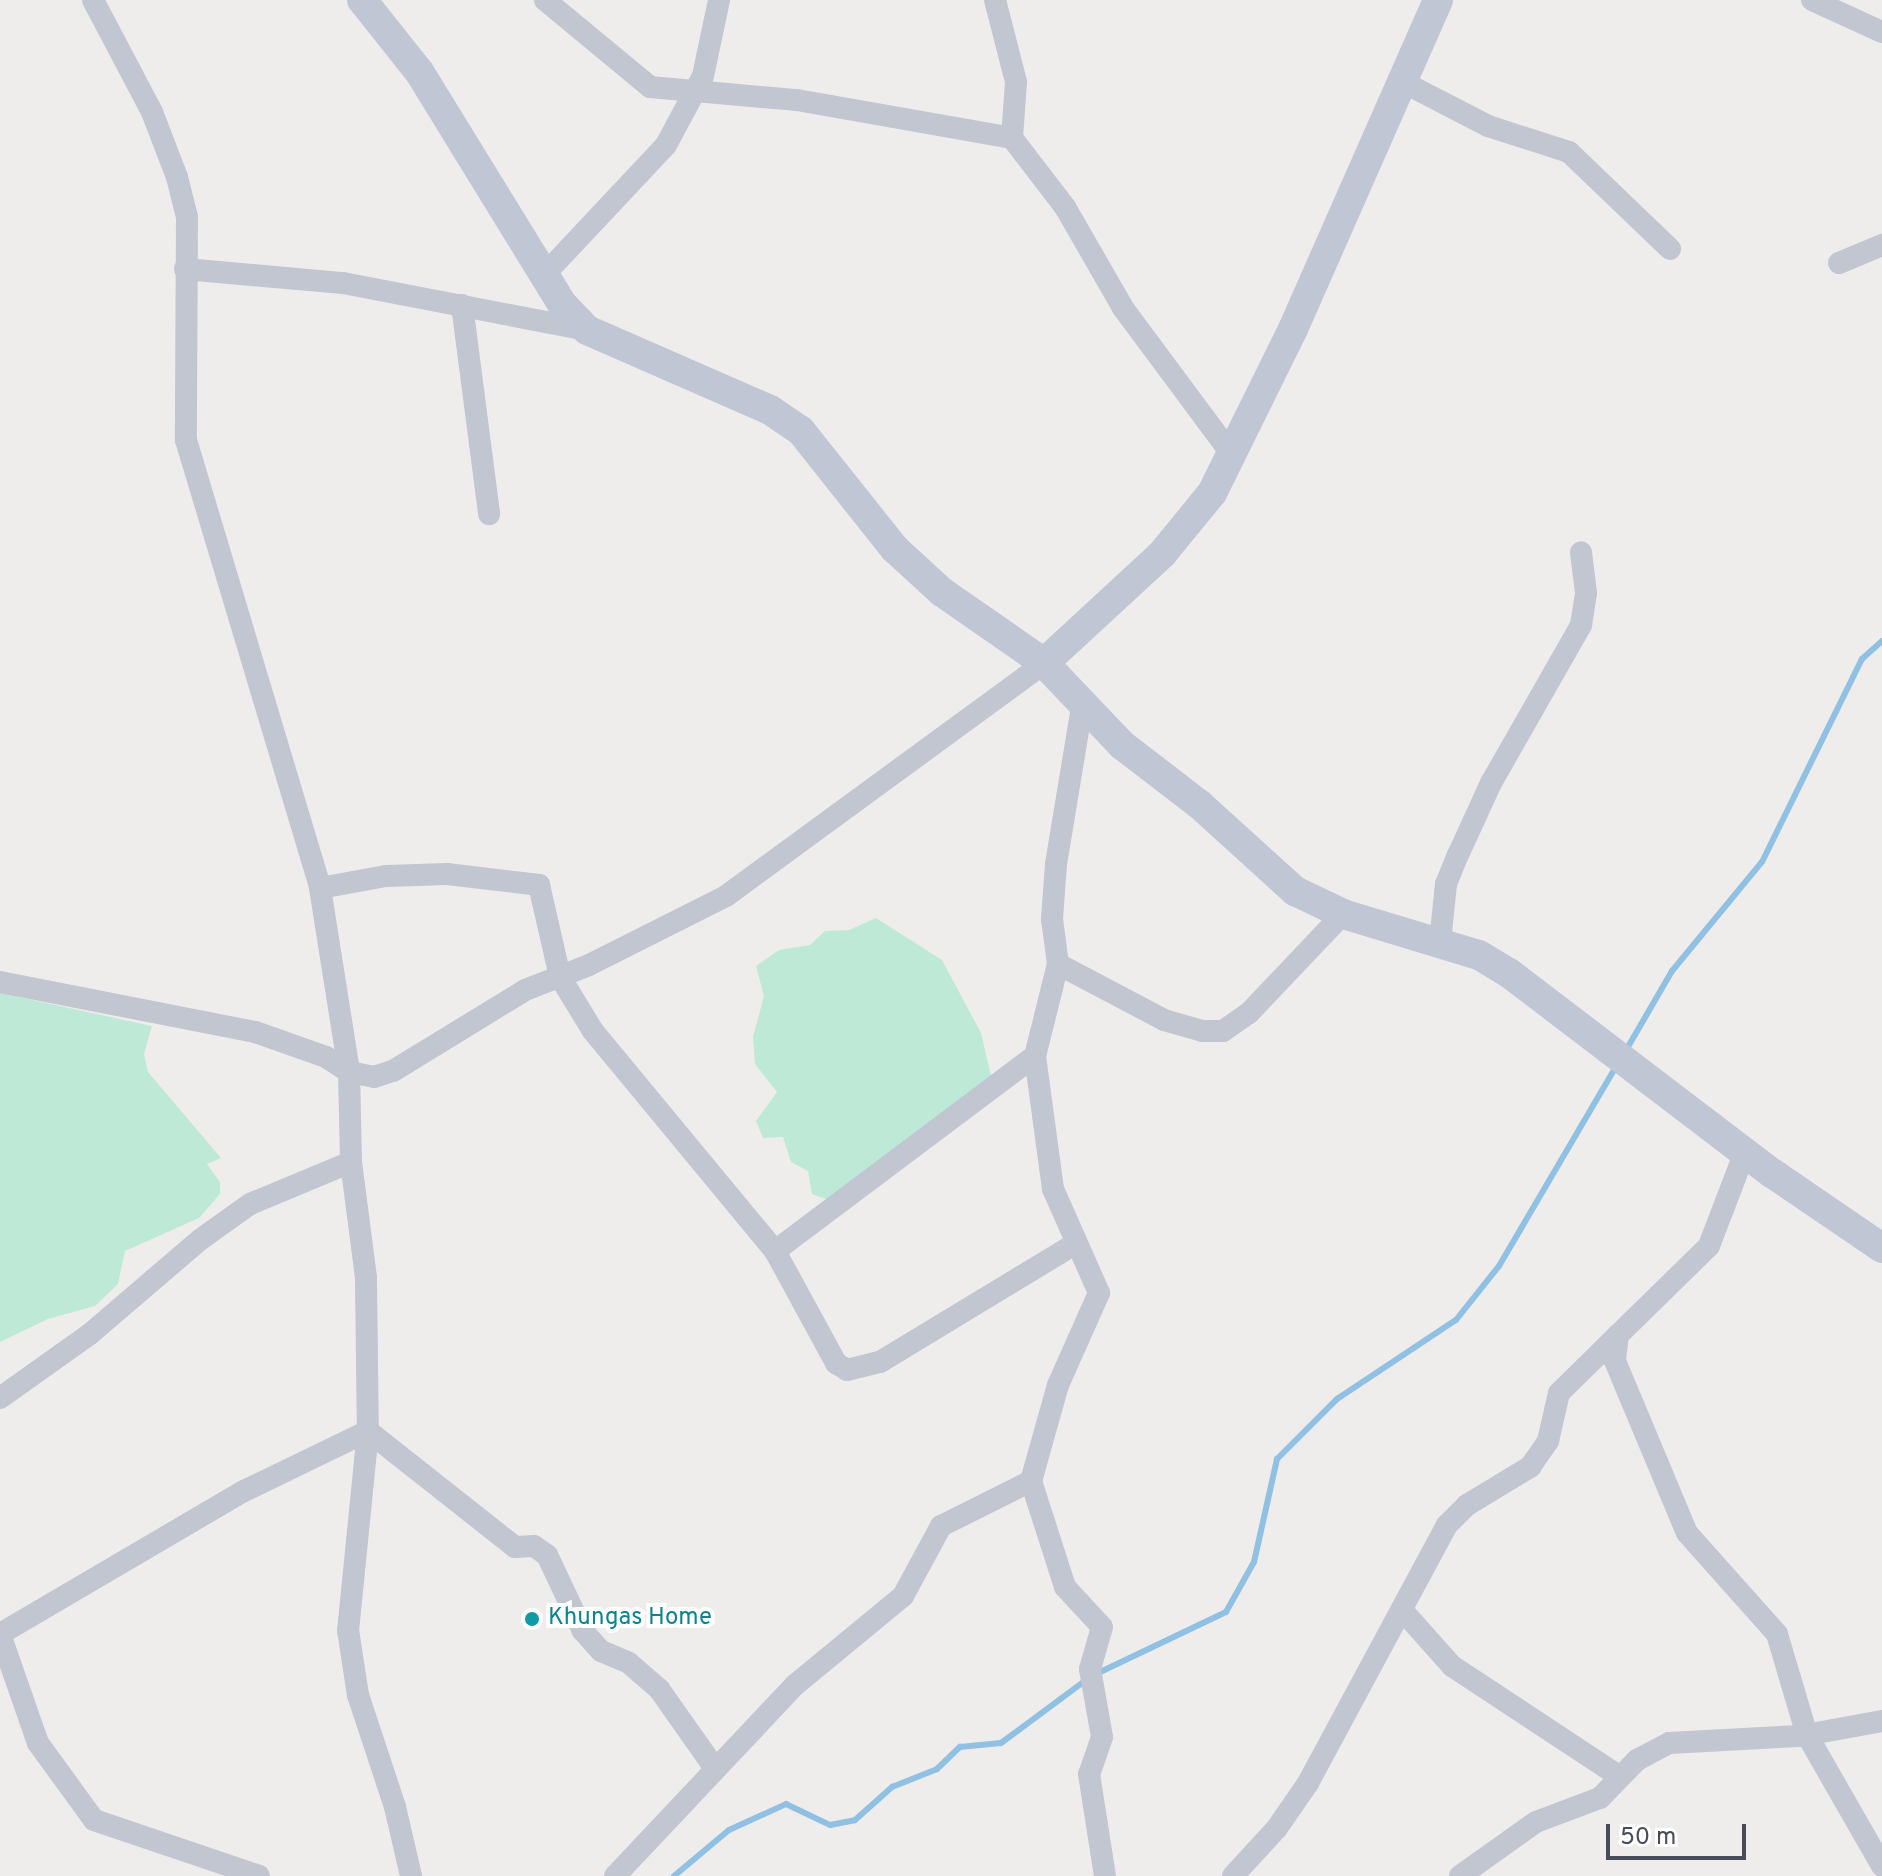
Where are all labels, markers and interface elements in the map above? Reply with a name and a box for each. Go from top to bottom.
place label: Khungas Home [548,1605,712,1633]
marker: Khungas Home [523,1610,541,1628]
scale bar [1610,1808,1750,1858]
text: 50 m [1620,1823,1676,1853]

